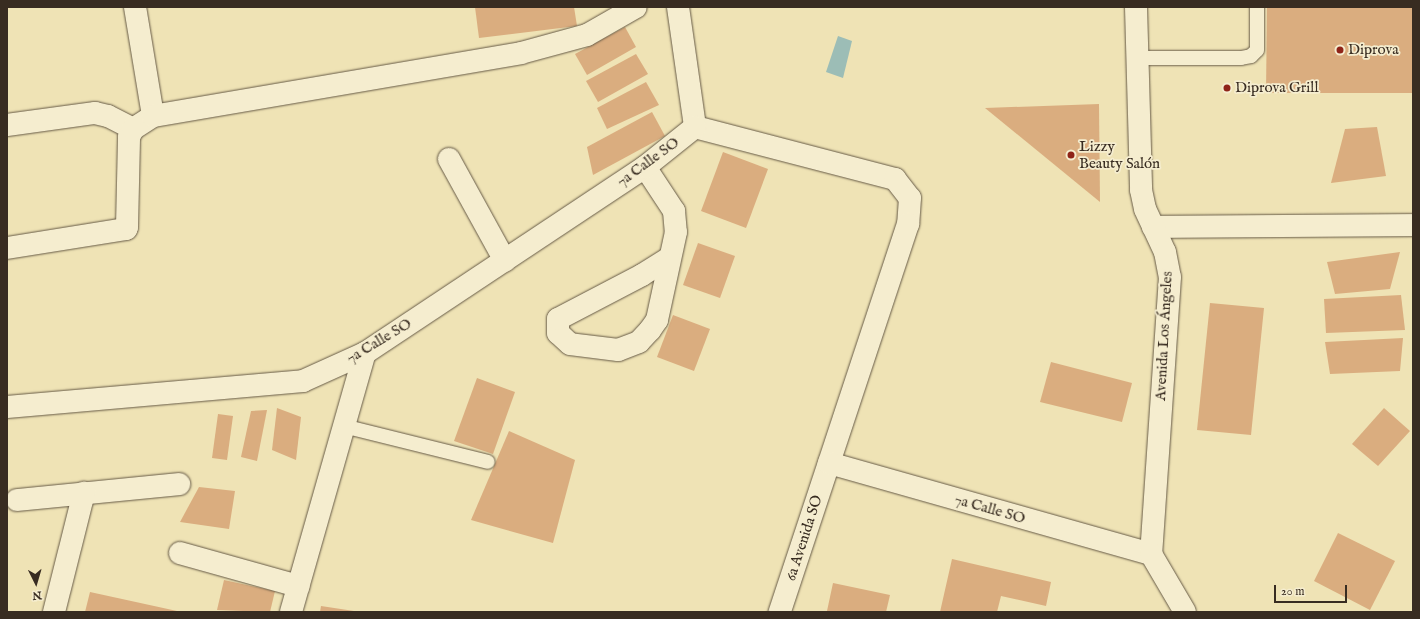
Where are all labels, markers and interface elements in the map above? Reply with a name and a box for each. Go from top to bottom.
place label: Diprova [1348,41,1399,59]
marker: Diprova [1335,45,1345,55]
place label: Diprova Grill [1235,79,1319,97]
marker: Diprova Grill [1222,83,1232,93]
street label: 7a Calle SO [613,133,683,191]
place label: Lizzy Beauty Salón [1079,137,1160,172]
marker: Lizzy Beauty Salón [1066,150,1076,160]
street label: Avenida Los Ángeles [1152,271,1176,401]
street label: 7a Calle SO [343,315,415,367]
street label: 7a Calle SO [953,490,1027,528]
street label: 6a Avenida SO [782,493,826,583]
north arrow [16,563,56,603]
scale bar [1276,577,1349,603]
text: 20 m [1281,584,1304,599]
text: N [32,588,42,602]

